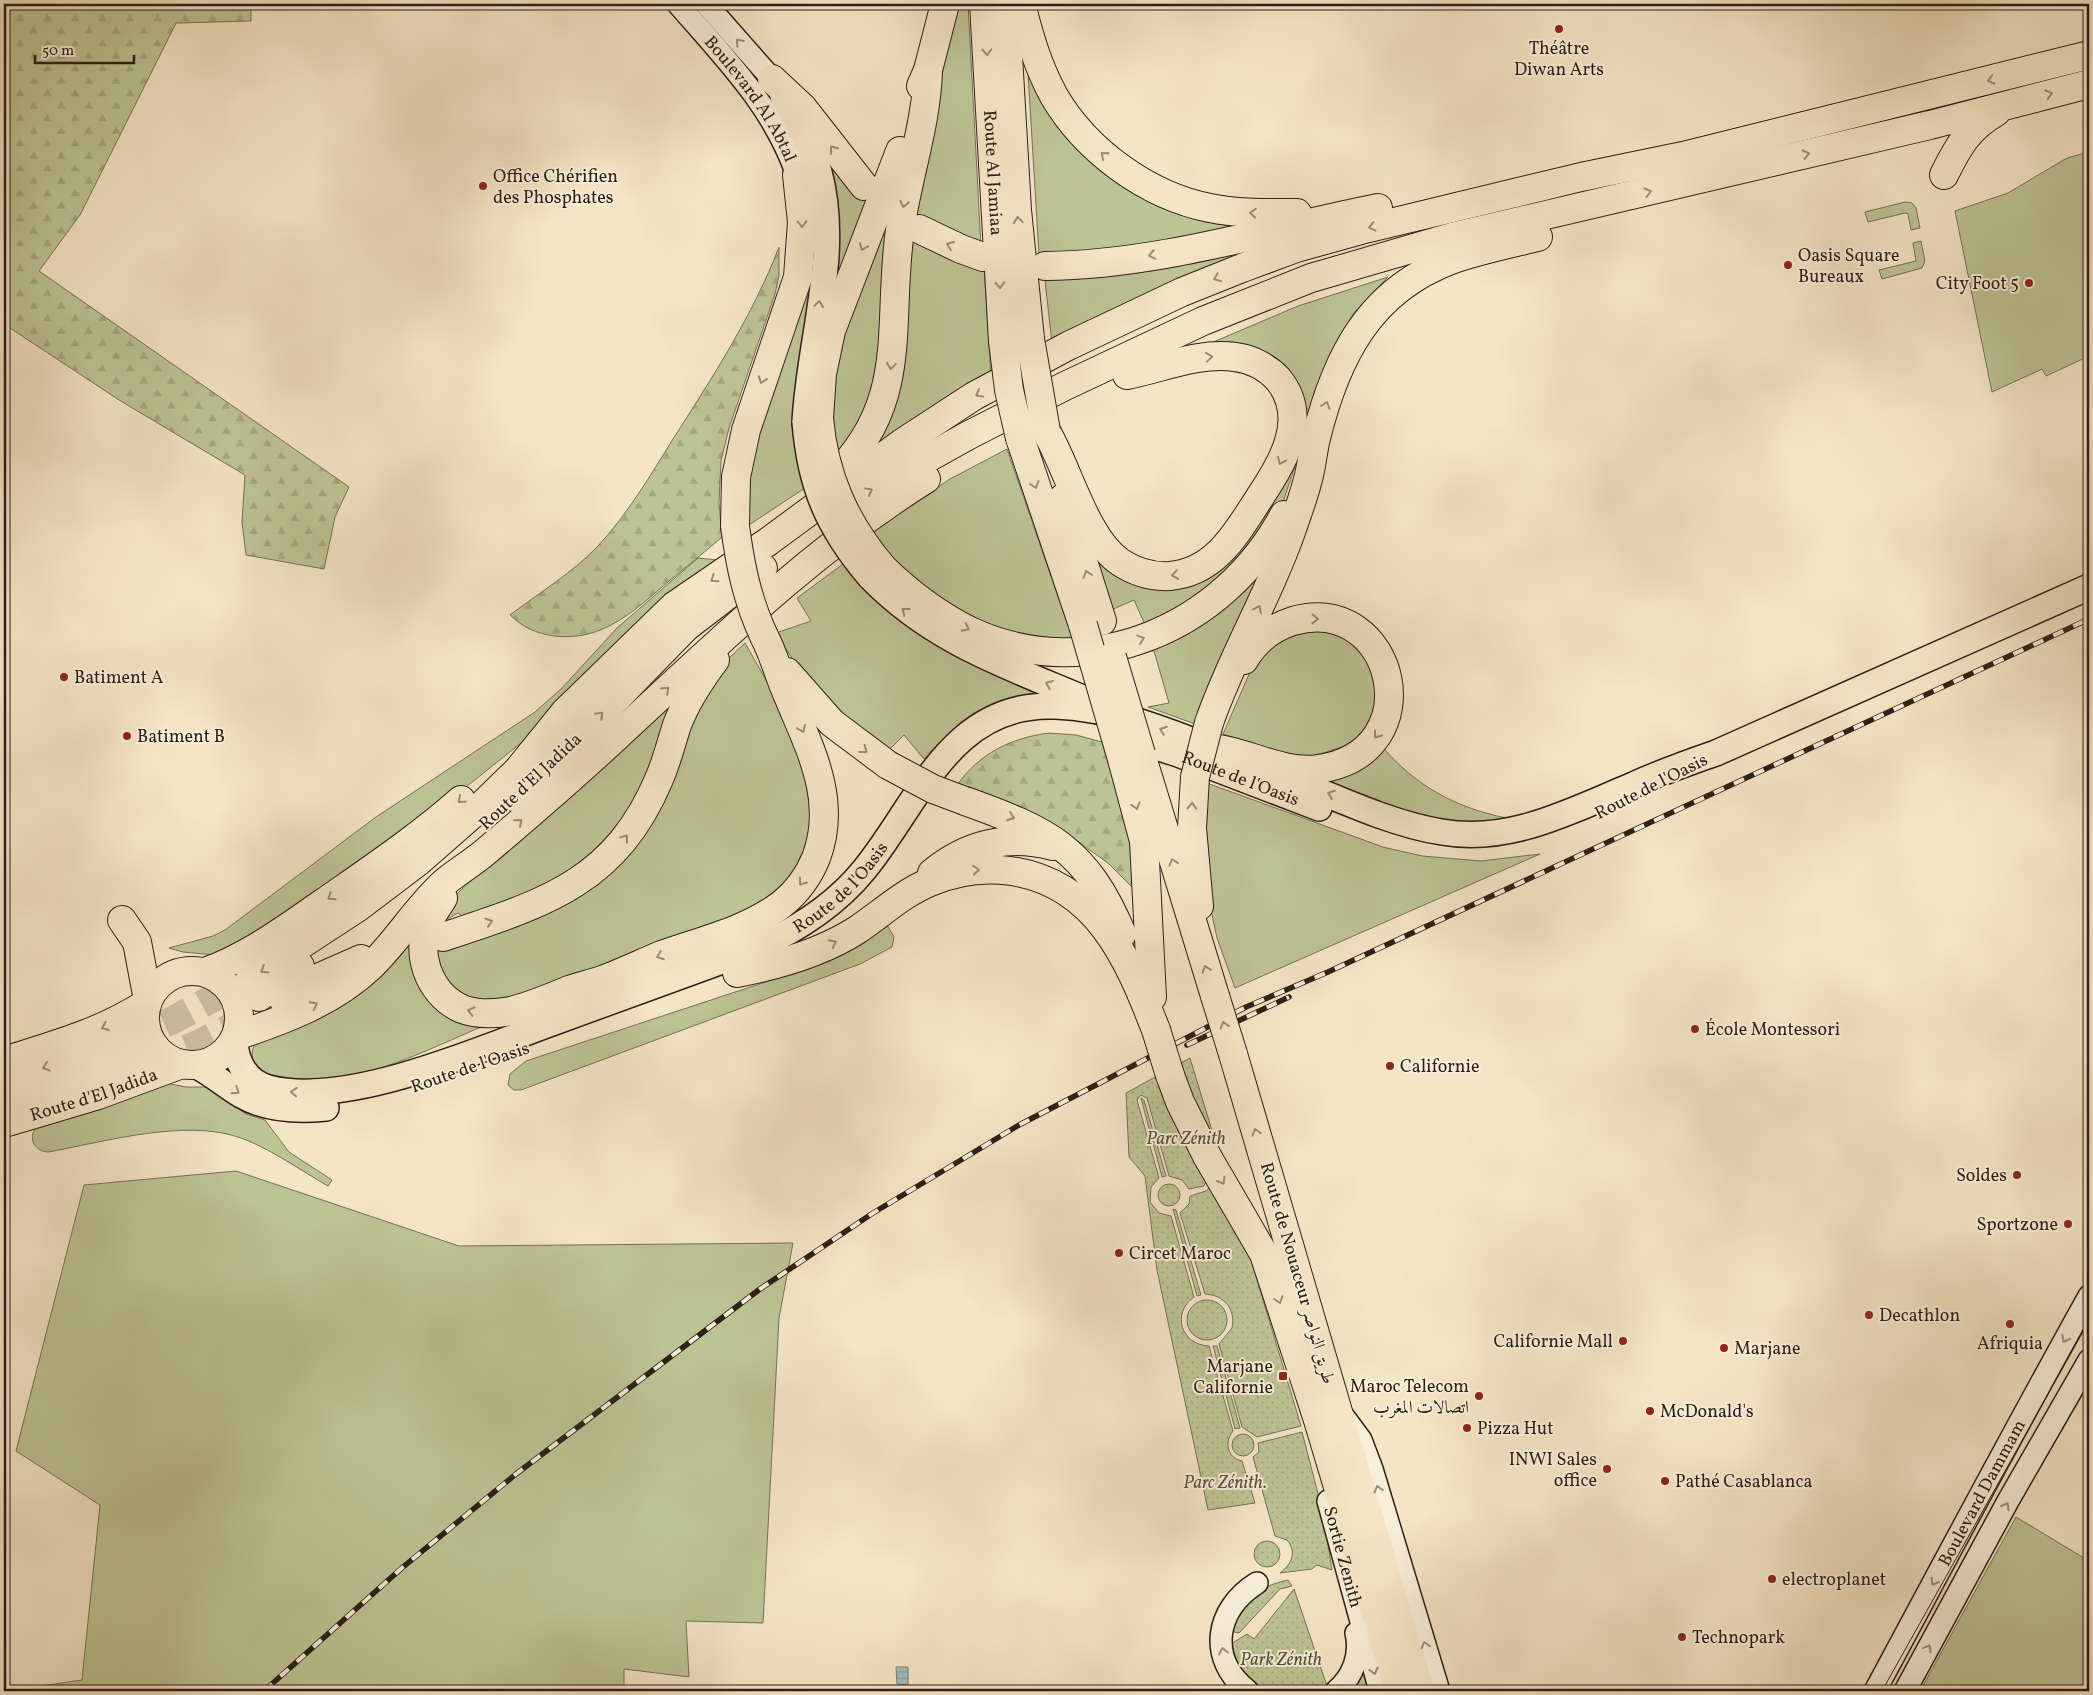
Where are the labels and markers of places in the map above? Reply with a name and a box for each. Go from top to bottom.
marker: Théâtre Diwan Arts [1553,23,1565,35]
place label: Théâtre Diwan Arts [1514,37,1604,83]
place label: Office Chérifien des Phosphates [493,165,618,211]
marker: Office Chérifien des Phosphates [477,180,489,192]
place label: Oasis Square Bureaux [1798,244,1900,290]
marker: Oasis Square Bureaux [1782,259,1794,271]
place label: City Foot 5 [1936,272,2019,297]
marker: City Foot 5 [2023,277,2035,289]
place label: Batiment A [74,666,164,691]
marker: Batiment A [58,671,70,683]
place label: Batiment B [137,725,225,750]
marker: Batiment B [121,730,133,742]
place label: École Montessori [1705,1018,1840,1043]
marker: École Montessori [1689,1023,1701,1035]
place label: Californie [1400,1055,1480,1080]
marker: Californie [1384,1060,1396,1072]
place label: Soldes [1956,1164,2007,1189]
marker: Soldes [2011,1169,2023,1181]
place label: Sportzone [1976,1213,2058,1238]
marker: Sportzone [2062,1218,2074,1230]
place label: Circet Maroc [1129,1242,1231,1267]
marker: Circet Maroc [1113,1247,1125,1259]
place label: Decathlon [1879,1304,1960,1329]
marker: Decathlon [1863,1309,1875,1321]
marker: Afriquia [2004,1318,2016,1330]
place label: Californie Mall [1493,1330,1613,1355]
place label: Afriquia [1977,1332,2043,1357]
marker: Californie Mall [1617,1335,1629,1347]
place label: Marjane [1734,1337,1801,1362]
marker: Marjane [1718,1342,1730,1354]
place label: Marjane Californie [1194,1355,1273,1401]
marker: Marjane Californie [1277,1370,1289,1382]
place label: Maroc Telecom اتصالات المغرب [1350,1375,1469,1421]
marker: Maroc Telecom اتصالات المغرب [1473,1390,1485,1402]
place label: McDonald's [1660,1400,1754,1425]
marker: McDonald's [1644,1405,1656,1417]
place label: Pizza Hut [1477,1417,1554,1442]
marker: Pizza Hut [1461,1422,1473,1434]
place label: INWI Sales office [1509,1448,1597,1494]
marker: INWI Sales office [1601,1463,1613,1475]
place label: Pathé Casablanca [1675,1470,1813,1495]
marker: Pathé Casablanca [1659,1475,1671,1487]
place label: electroplanet [1782,1568,1886,1593]
marker: electroplanet [1766,1573,1778,1585]
place label: Technopark [1692,1626,1785,1651]
marker: Technopark [1676,1631,1688,1643]

